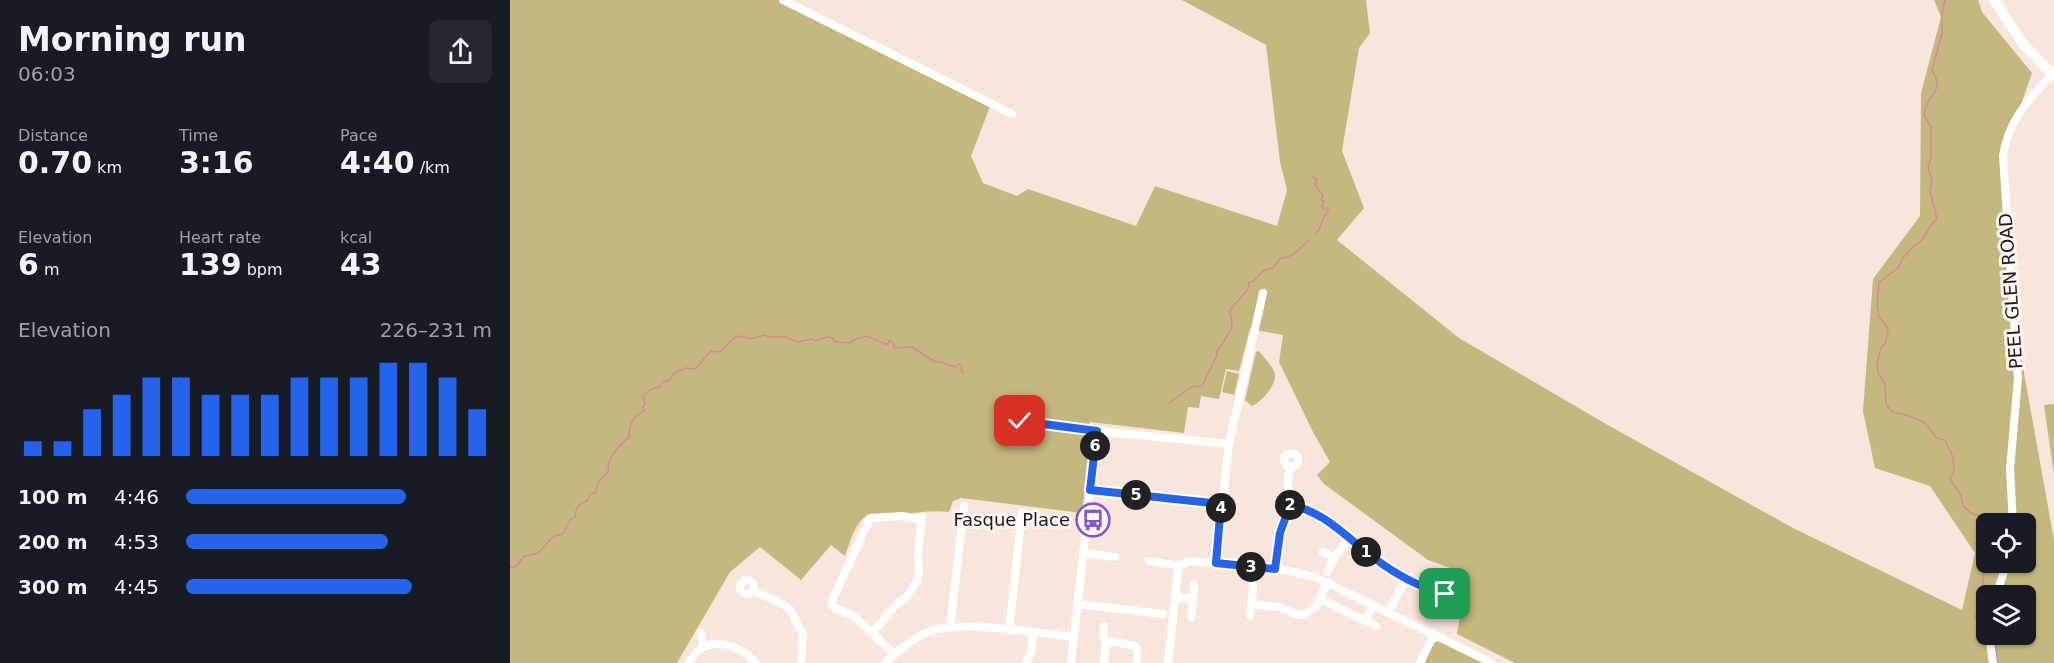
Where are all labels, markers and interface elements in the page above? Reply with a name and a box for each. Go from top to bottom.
text: Morning run [18,20,246,59]
button: share [429,20,492,83]
text: 06:03 [18,62,76,86]
text: Distance [18,126,88,145]
text: Time [179,126,218,145]
text: Pace [340,126,377,145]
text: 0.70 [18,145,92,180]
text: 3:16 [179,145,254,180]
text: 4:40 [340,145,415,180]
text: km [92,158,122,177]
text: /km [415,158,450,177]
street label: PEEL GLEN ROAD [1995,212,2026,370]
text: Elevation [18,228,92,247]
text: Heart rate [179,228,261,247]
text: kcal [340,228,372,247]
text: 6 [18,247,39,282]
text: 139 [179,247,242,282]
text: 43 [340,247,382,282]
text: m [39,260,60,279]
text: bpm [242,260,283,279]
text: Elevation [18,318,111,342]
text: 226–231 m [380,318,492,342]
pin [994,395,1045,446]
icon: check [1003,404,1036,437]
pin: 6 [1080,431,1110,461]
text: 6 [1089,436,1101,455]
pin: 5 [1121,480,1151,510]
text: 100 m [18,485,88,509]
text: 4:46 [114,485,159,509]
text: 5 [1130,485,1142,504]
pin: 2 [1275,490,1305,520]
pin: 4 [1206,493,1236,523]
text: 2 [1284,495,1296,514]
text: 4 [1215,498,1227,517]
bus stop icon: Fasque Place [1075,502,1111,538]
place label: Fasque Place [953,509,1070,530]
map controls [1976,513,2036,645]
button: locate [1976,513,2036,573]
text: 200 m [18,530,88,554]
text: 4:53 [114,530,159,554]
pin: 1 [1351,537,1381,567]
text: 1 [1360,542,1372,561]
pin: 3 [1236,552,1266,582]
text: 3 [1245,557,1257,576]
pin [1419,568,1470,619]
text: 300 m [18,575,88,599]
text: 4:45 [114,575,159,599]
icon: arrive [1428,577,1461,610]
button: layers [1976,585,2036,645]

